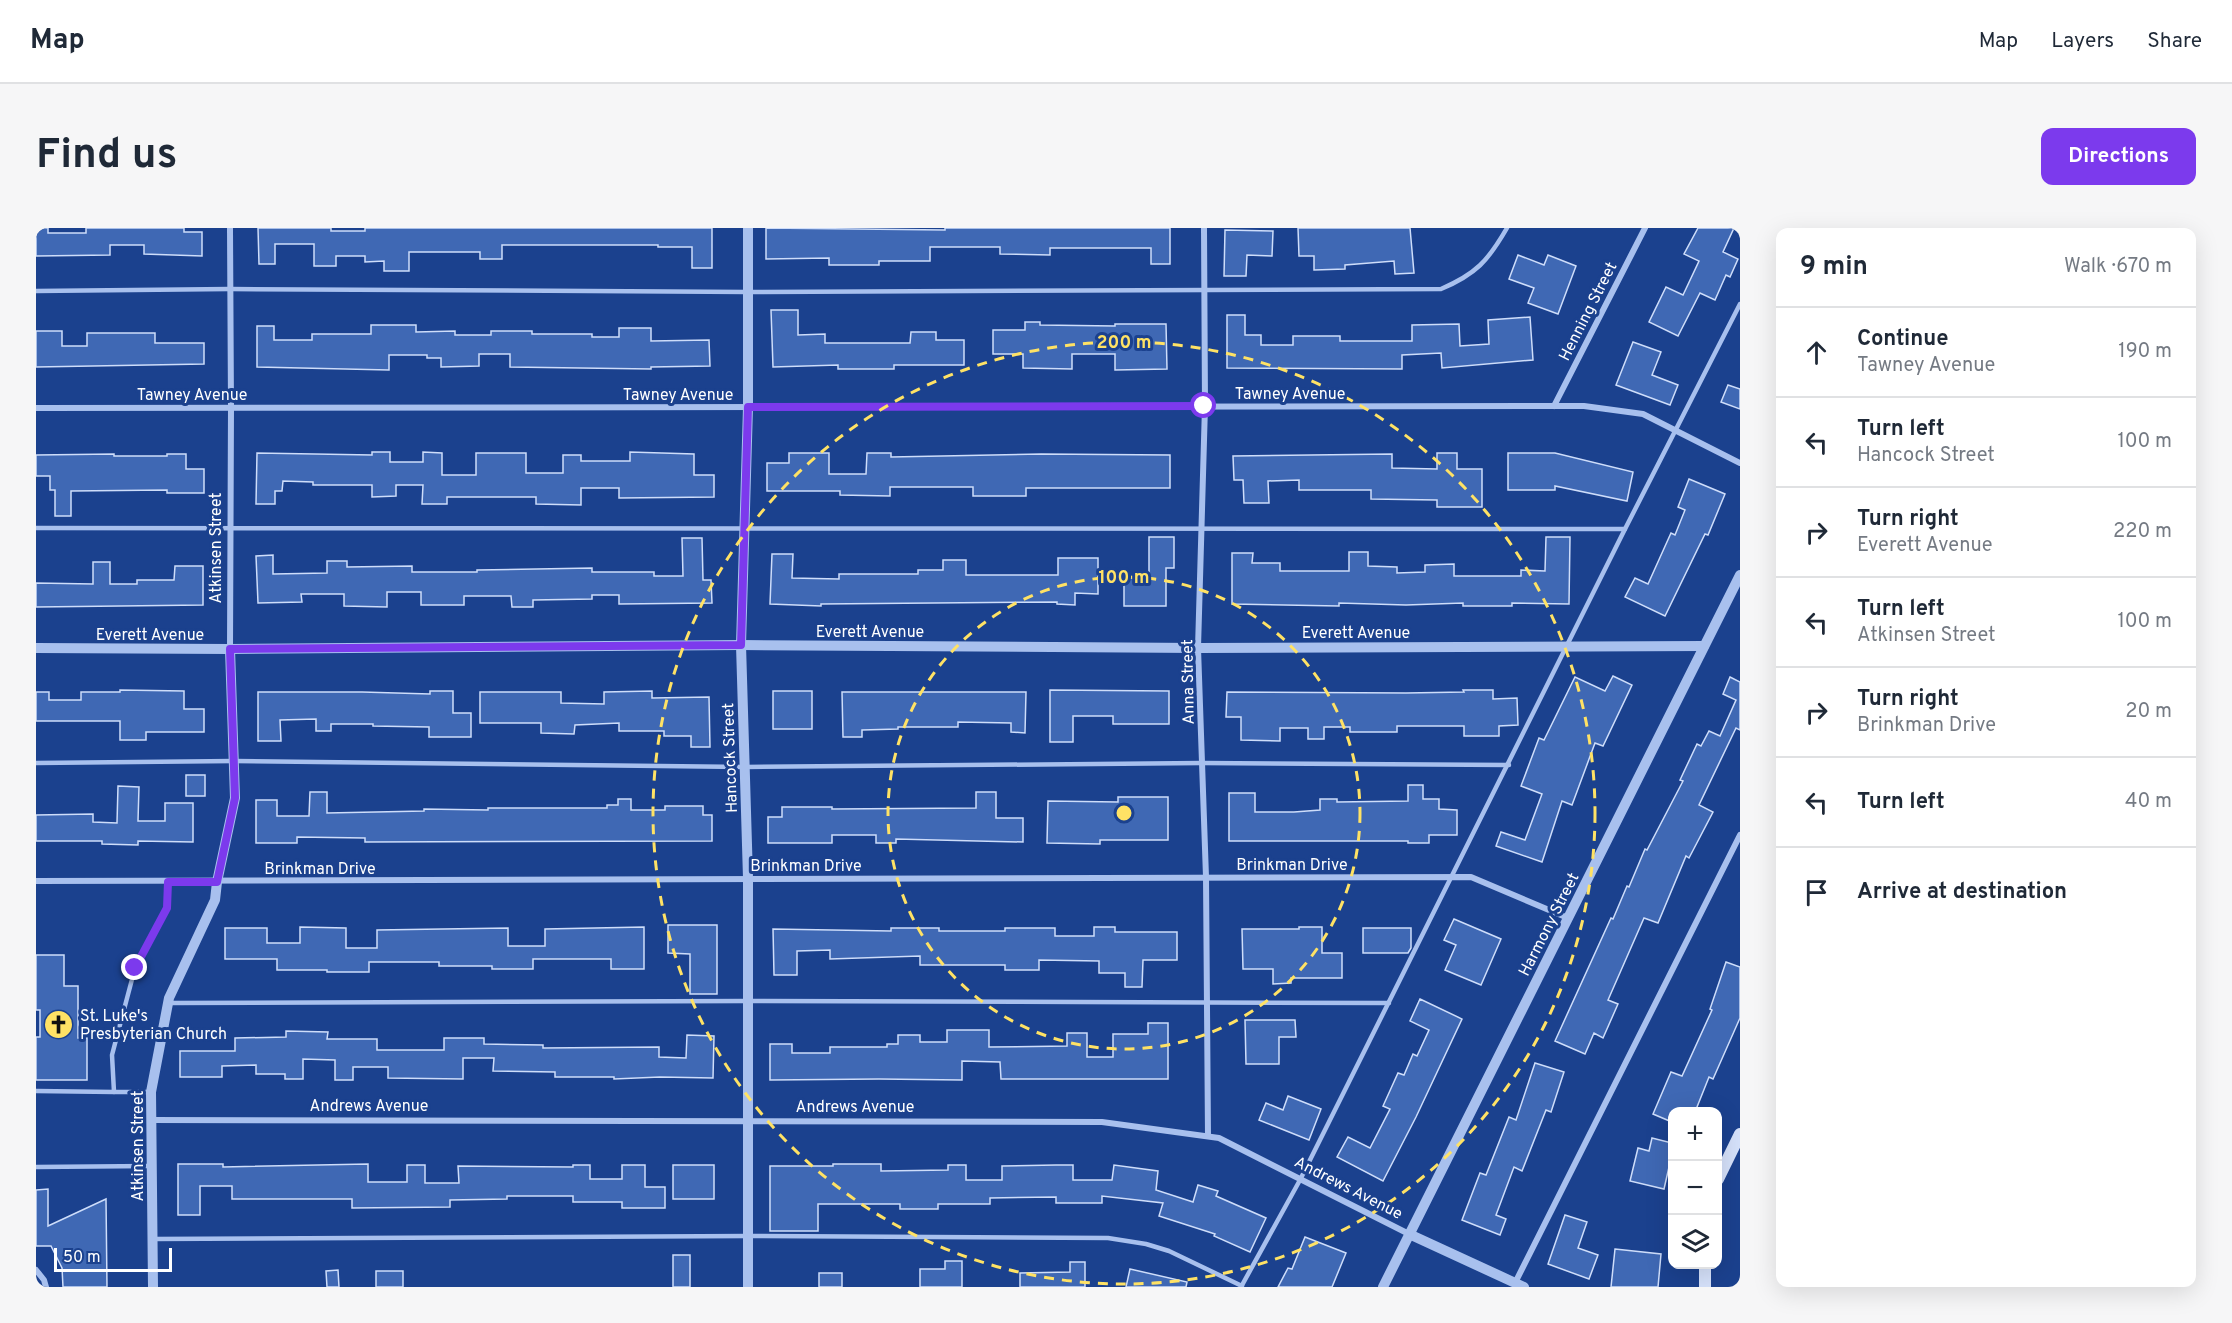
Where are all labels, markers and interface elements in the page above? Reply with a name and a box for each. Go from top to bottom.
text: Map [30,23,85,59]
text: Map [1979,28,2018,55]
text: Layers [2051,28,2114,55]
text: Share [2147,28,2202,55]
button: Directions [2041,128,2196,185]
text: Find us [36,130,177,183]
text: 9 min [1800,251,1868,284]
text: Walk · 670 m [2064,254,2172,280]
street label: Henning Street [1555,259,1622,365]
text: Continue [1857,326,1948,353]
text: 200 m [1096,332,1152,355]
icon: ahead [1800,336,1833,369]
text: 190 m [2118,339,2172,365]
text: Tawney Avenue [1857,353,1995,379]
street label: Tawney Avenue [1235,385,1345,405]
street label: Tawney Avenue [137,386,247,406]
street label: Tawney Avenue [623,386,733,406]
route start [1190,392,1216,418]
text: Turn left [1857,416,1945,443]
icon: left [1800,426,1833,459]
text: 100 m [2117,429,2172,455]
text: Hancock Street [1857,443,1995,469]
street label: Atkinsen Street [207,493,227,603]
text: Turn right [1857,506,1959,533]
icon: right [1800,516,1833,549]
text: 220 m [2113,519,2172,545]
text: Everett Avenue [1857,533,1992,559]
text: 100 m [1098,567,1150,590]
text: Turn left [1857,596,1945,623]
icon: left [1800,606,1833,639]
text: 100 m [2117,609,2172,635]
street label: Everett Avenue [816,623,924,643]
text: Atkinsen Street [1857,623,1996,649]
street label: Everett Avenue [1302,624,1410,644]
street label: Everett Avenue [96,626,204,646]
street label: Anna Street [1178,639,1200,725]
text: Turn right [1857,686,1959,713]
icon: right [1800,696,1833,729]
text: 20 m [2125,699,2172,725]
street label: Hancock Street [719,703,743,813]
text: Brinkman Drive [1857,713,1996,739]
icon: left [1800,786,1833,819]
text: Turn left [1857,789,1945,816]
text: 40 m [2125,789,2172,815]
centre of rings [1114,803,1134,823]
street label: Brinkman Drive [1236,856,1348,876]
street label: Brinkman Drive [750,857,862,877]
street label: Brinkman Drive [264,860,376,880]
street label: Harmony Street [1515,870,1584,980]
icon: arrive [1800,876,1833,909]
text: Arrive at destination [1857,879,2067,906]
route end [121,954,147,980]
place label: St. Luke's Presbyterian Church [80,1007,227,1045]
church icon: St. Luke's Presbyterian Church [43,1008,75,1040]
street label: Atkinsen Street [129,1091,149,1201]
street label: Andrews Avenue [310,1097,428,1117]
street label: Andrews Avenue [796,1098,914,1118]
map controls [1668,1107,1722,1269]
button: + [1668,1107,1722,1161]
street label: Andrews Avenue [1291,1153,1406,1225]
button: − [1668,1161,1722,1215]
button: layers [1668,1215,1722,1269]
scale bar [54,1245,172,1272]
text: 50 m [63,1248,101,1268]

